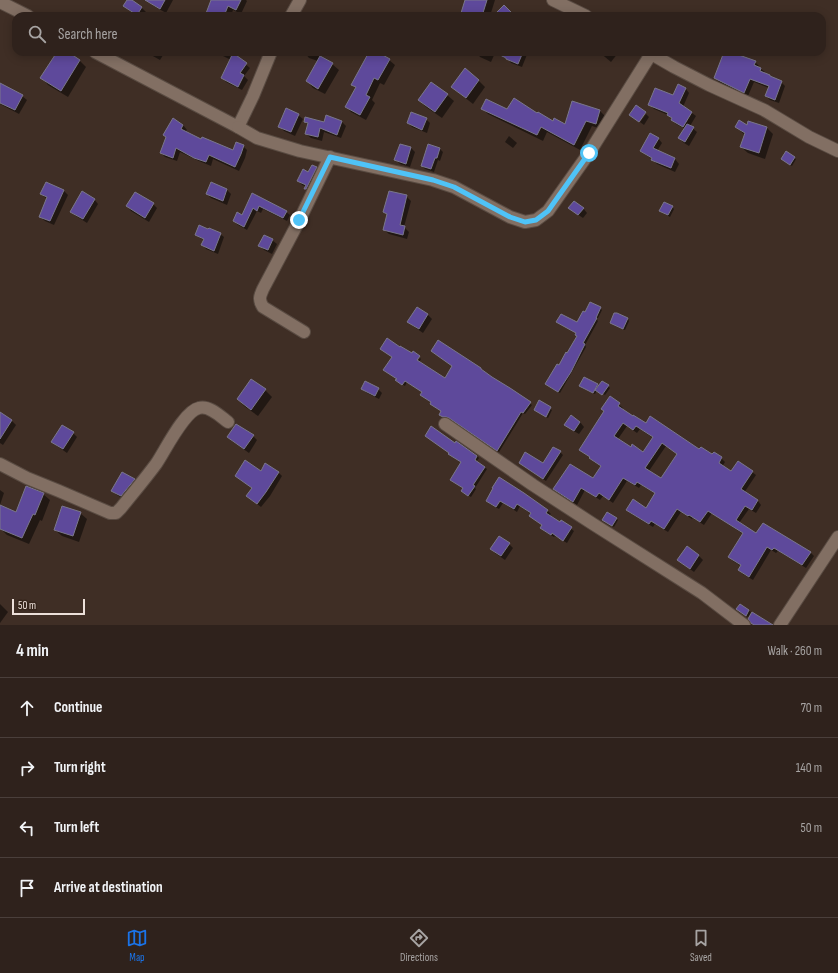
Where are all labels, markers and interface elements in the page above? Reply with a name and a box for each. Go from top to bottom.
search box [12,12,826,56]
icon: search [26,23,48,45]
text: Search here [58,25,118,44]
route start [580,144,598,162]
route end [290,211,308,229]
scale bar [12,597,85,616]
text: 50 m [18,599,36,612]
text: 4 min [16,641,49,661]
text: Walk · 260 m [768,643,822,659]
icon: ahead [16,697,38,719]
text: Continue [54,698,103,717]
text: 70 m [801,700,822,716]
icon: right [16,757,38,779]
text: Turn right [54,758,106,777]
text: 140 m [796,760,822,776]
icon: left [16,817,38,839]
text: Turn left [54,818,99,837]
text: 50 m [801,820,822,836]
icon: arrive [16,877,38,899]
text: Arrive at destination [54,878,163,897]
tab: Map [126,927,148,964]
tab: Directions [400,927,438,964]
tab: Saved [690,927,712,964]

